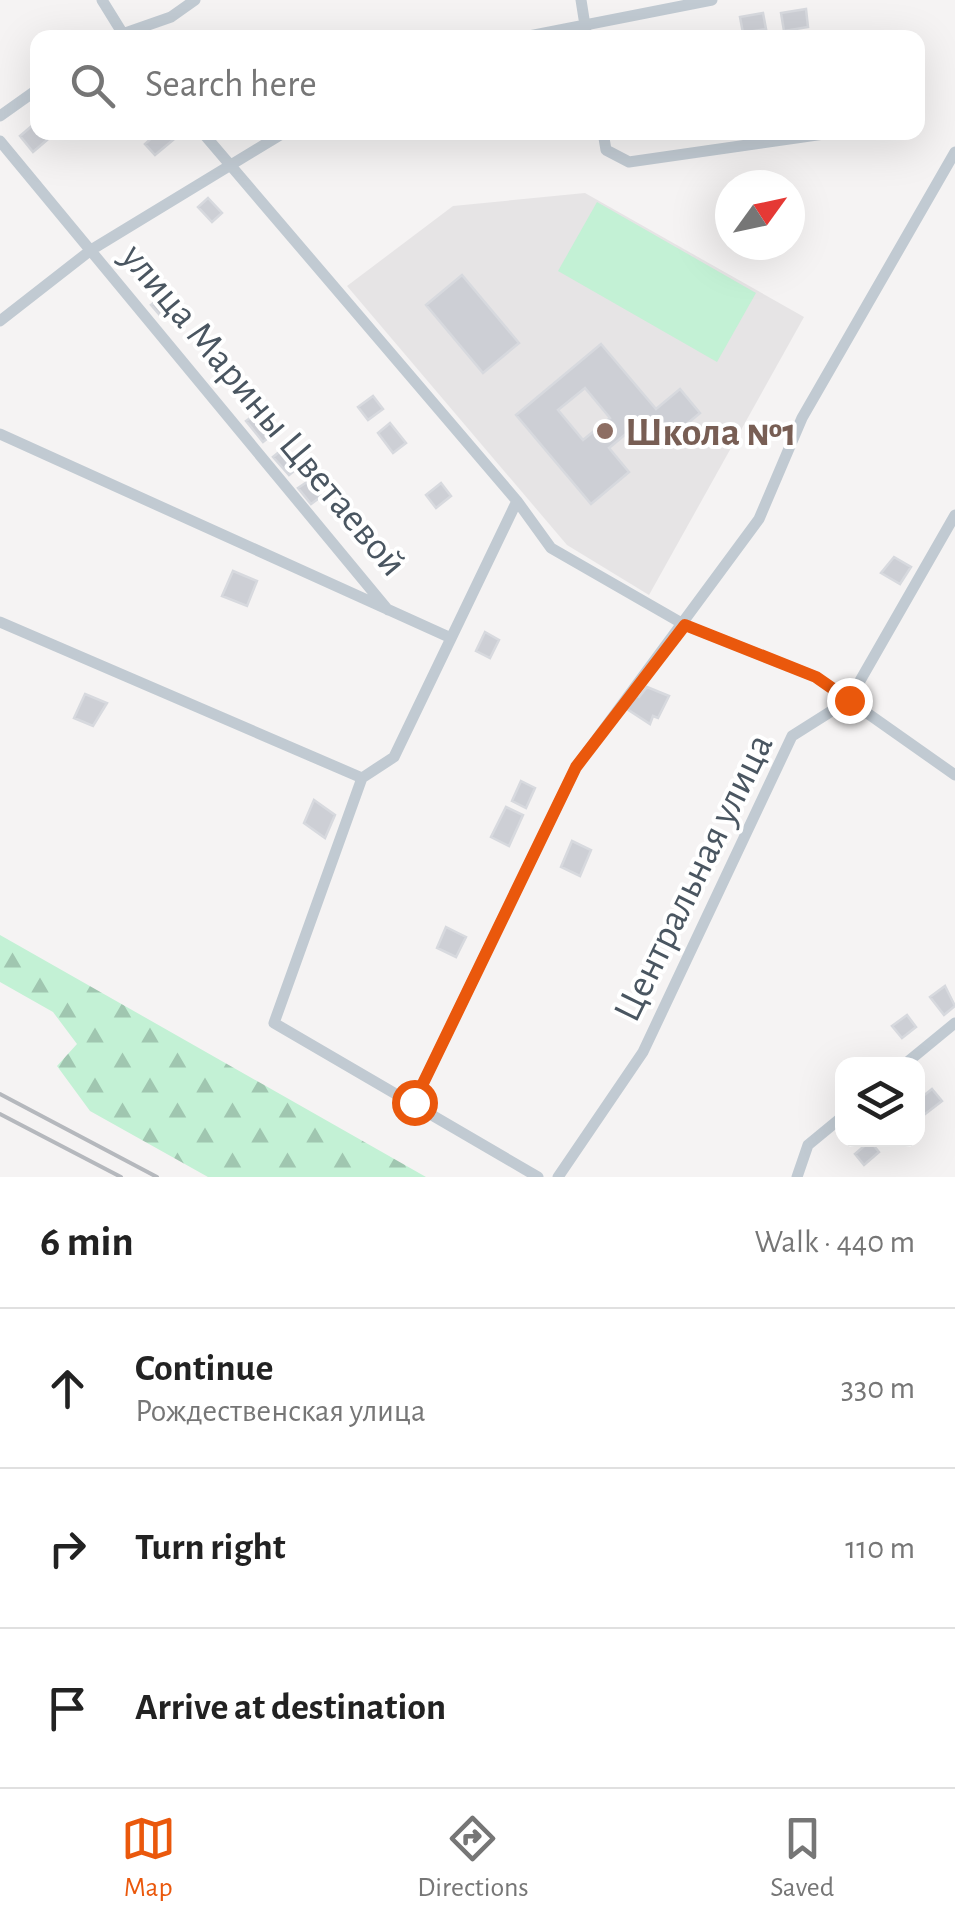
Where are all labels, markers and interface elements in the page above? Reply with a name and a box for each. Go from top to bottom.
search box [30,30,925,140]
icon: search [65,58,120,113]
text: Search here [145,66,317,104]
north arrow [715,170,805,260]
street label: улица Марины Цветаевой [113,236,414,584]
place label: Школа №1 [625,413,797,453]
marker: Школа №1 [594,420,616,442]
route end [827,678,873,724]
street label: Центральная улица [607,728,781,1028]
map controls [835,1057,925,1147]
button: layers [835,1057,925,1147]
route start [392,1080,438,1126]
text: 6 min [40,1221,134,1263]
text: Walk · 440 m [754,1226,915,1258]
text: Continue [135,1350,273,1388]
icon: ahead [40,1361,95,1416]
text: 330 m [841,1372,915,1404]
text: Рождественская улица [135,1395,426,1427]
icon: right [40,1521,95,1576]
text: Turn right [135,1529,285,1567]
text: 110 m [845,1532,915,1564]
icon: arrive [40,1681,95,1736]
text: Arrive at destination [135,1689,446,1727]
tab: Map [121,1811,176,1905]
tab: Directions [417,1811,529,1905]
tab: Saved [770,1811,834,1905]

